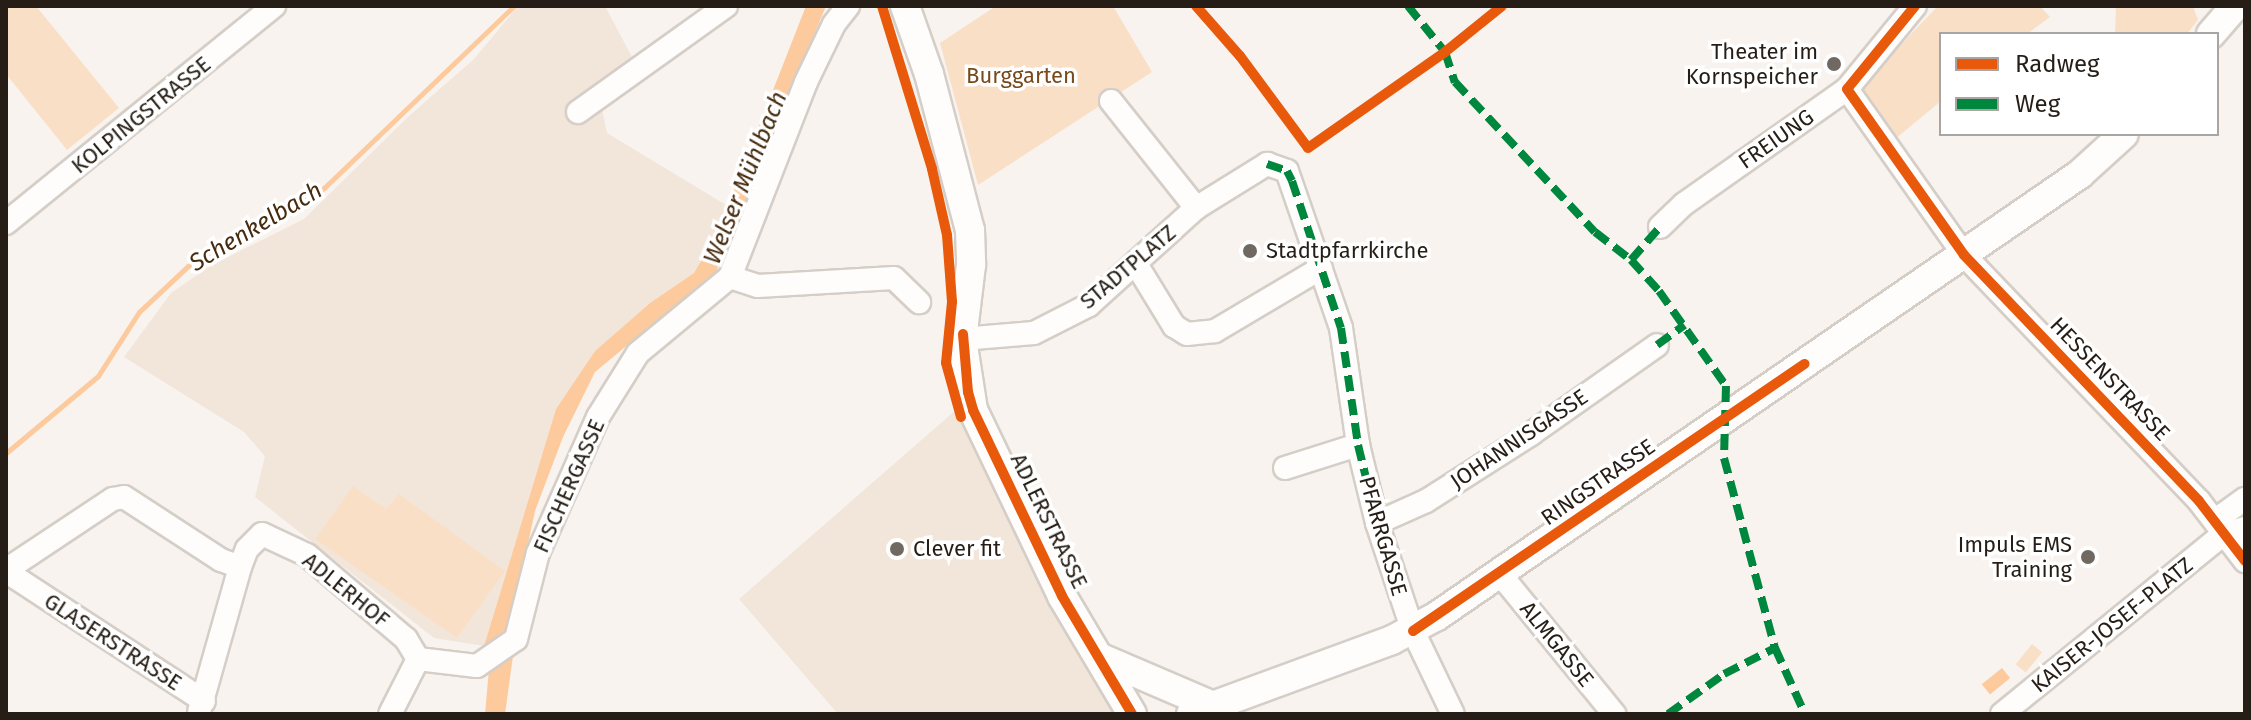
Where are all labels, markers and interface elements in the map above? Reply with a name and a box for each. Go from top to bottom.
legend [1939,32,2219,136]
place label: Theater im Kornspeicher [1686,38,1818,90]
text: Radweg [2015,50,2099,78]
street label: KOLPINGSTRASSE [66,51,216,179]
marker: Theater im Kornspeicher [1825,55,1843,73]
park label: Burggarten [966,63,1076,89]
water label: Welser Mühlbach [698,87,794,269]
text: Weg [2015,90,2060,118]
street label: FREIUNG [1733,104,1819,174]
water label: Schenkelbach [184,176,328,278]
street label: STADTPLATZ [1075,219,1181,315]
place label: Stadtpfarrkirche [1266,238,1428,264]
marker: Stadtpfarrkirche [1241,242,1259,260]
street label: HESSENSTRASSE [2044,312,2176,446]
street label: JOHANNISGASSE [1445,383,1593,495]
street label: FISCHERGASSE [528,415,610,557]
street label: RINGSTRASSE [1536,433,1660,531]
street label: ADLERSTRASSE [1005,449,1093,593]
street label: PFARRGASSE [1353,473,1413,599]
place label: Impuls EMS Training [1958,531,2072,582]
place label: Clever fit [913,536,1001,562]
marker: Clever fit [888,540,906,558]
street label: ADLERHOF [297,547,395,633]
marker: Impuls EMS Training [2079,548,2097,566]
street label: KAISER-JOSEF-PLATZ [2026,552,2198,698]
street label: GLASERSTRASSE [39,588,187,696]
street label: ALMGASSE [1515,596,1599,692]

